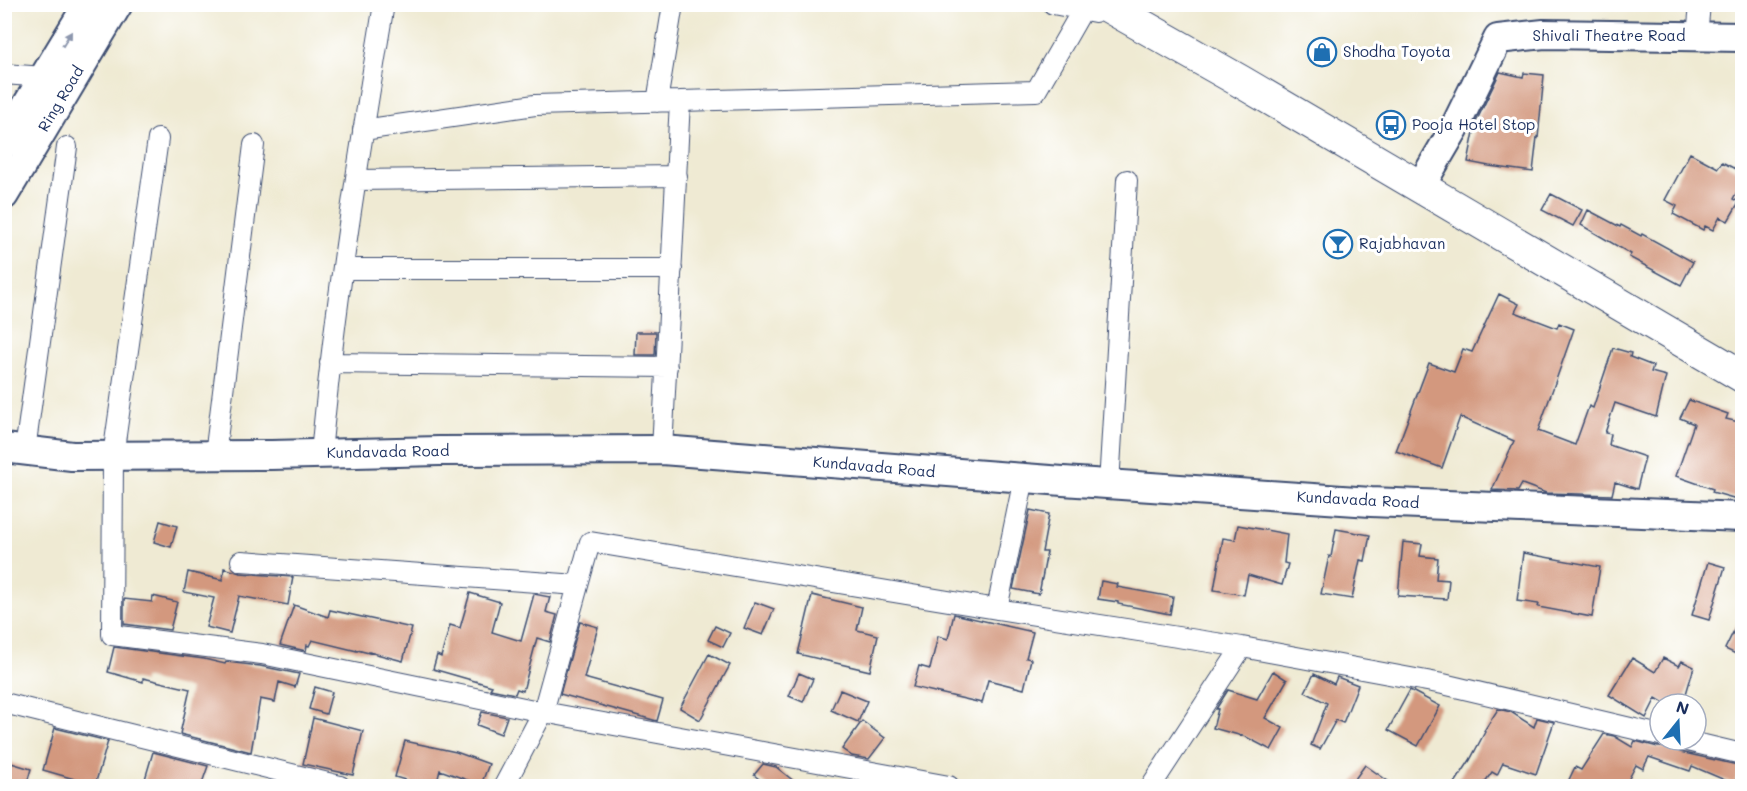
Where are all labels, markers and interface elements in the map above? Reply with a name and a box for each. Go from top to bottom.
street label: Shivali Theatre Road [1533,25,1685,45]
one-way arrow [61,31,72,47]
shop icon: Shodha Toyota [1306,36,1338,68]
place label: Shodha Toyota [1343,41,1451,61]
street label: Ring Road [33,62,88,135]
bus stop icon: Pooja Hotel Stop [1375,109,1407,141]
place label: Pooja Hotel Stop [1412,114,1535,134]
bar icon: Rajabhavan [1322,228,1354,260]
place label: Rajabhavan [1359,233,1445,253]
street label: Kundavada Road [326,440,450,462]
street label: Kundavada Road [812,451,936,481]
street label: Kundavada Road [1296,486,1420,512]
north arrow [1648,692,1708,752]
text: N [1674,695,1692,719]

